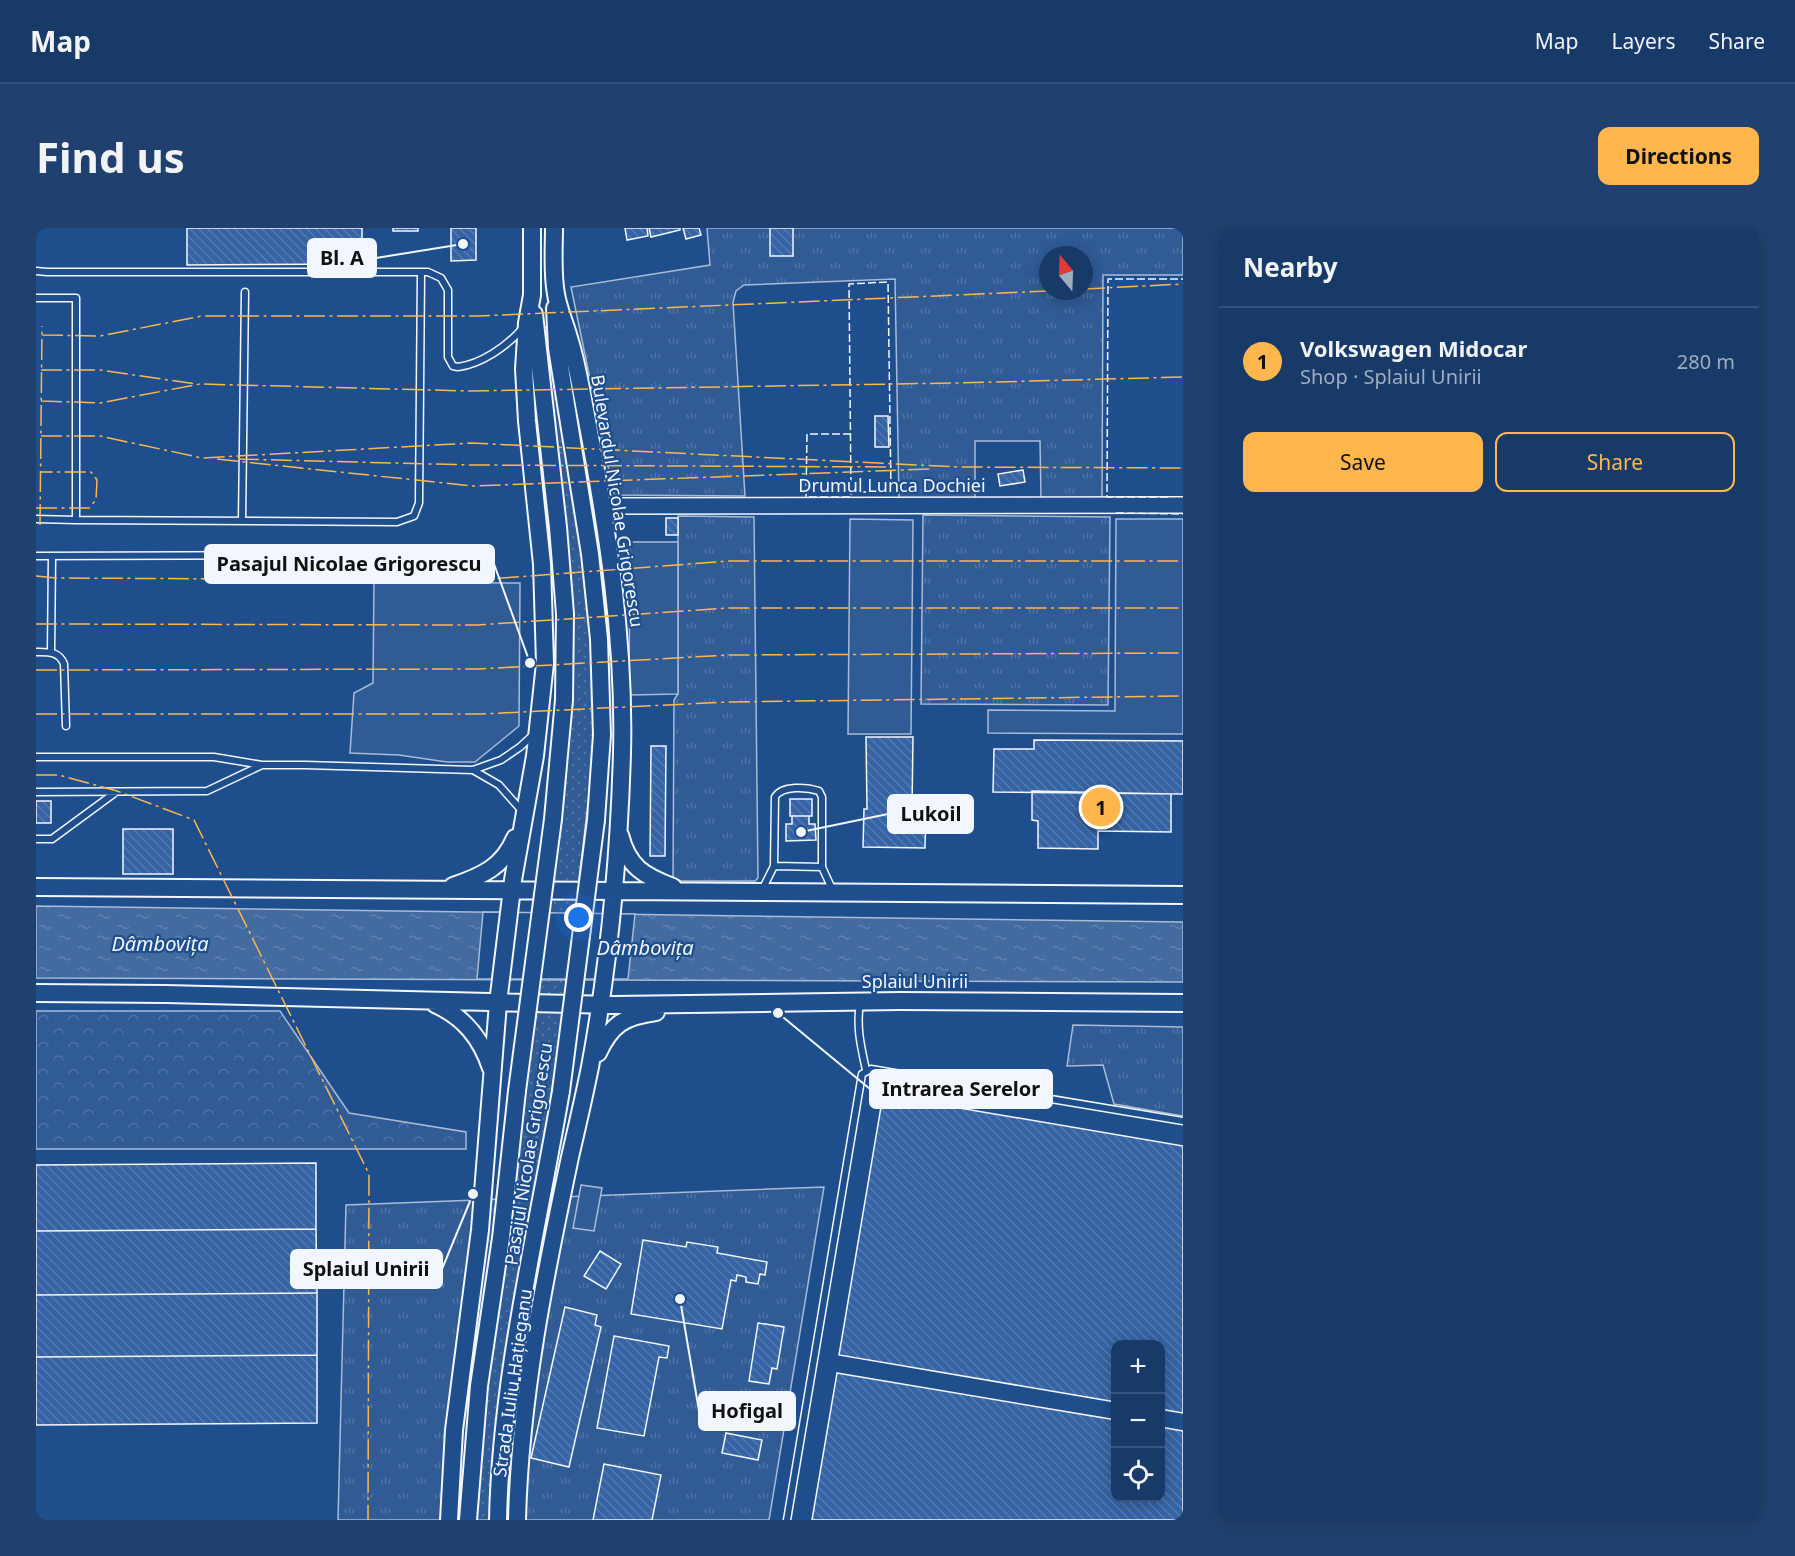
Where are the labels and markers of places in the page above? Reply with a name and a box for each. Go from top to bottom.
callout: Bl. A [308,239,376,277]
callout: Pasajul Nicolae Grigorescu [205,545,494,583]
pin: 1 [1082,784,1120,830]
callout: Lukoil [888,795,973,833]
callout: Intrarea Serelor [870,1070,1052,1108]
callout: Splaiul Unirii [291,1250,442,1288]
callout: Hofigal [699,1392,795,1430]

